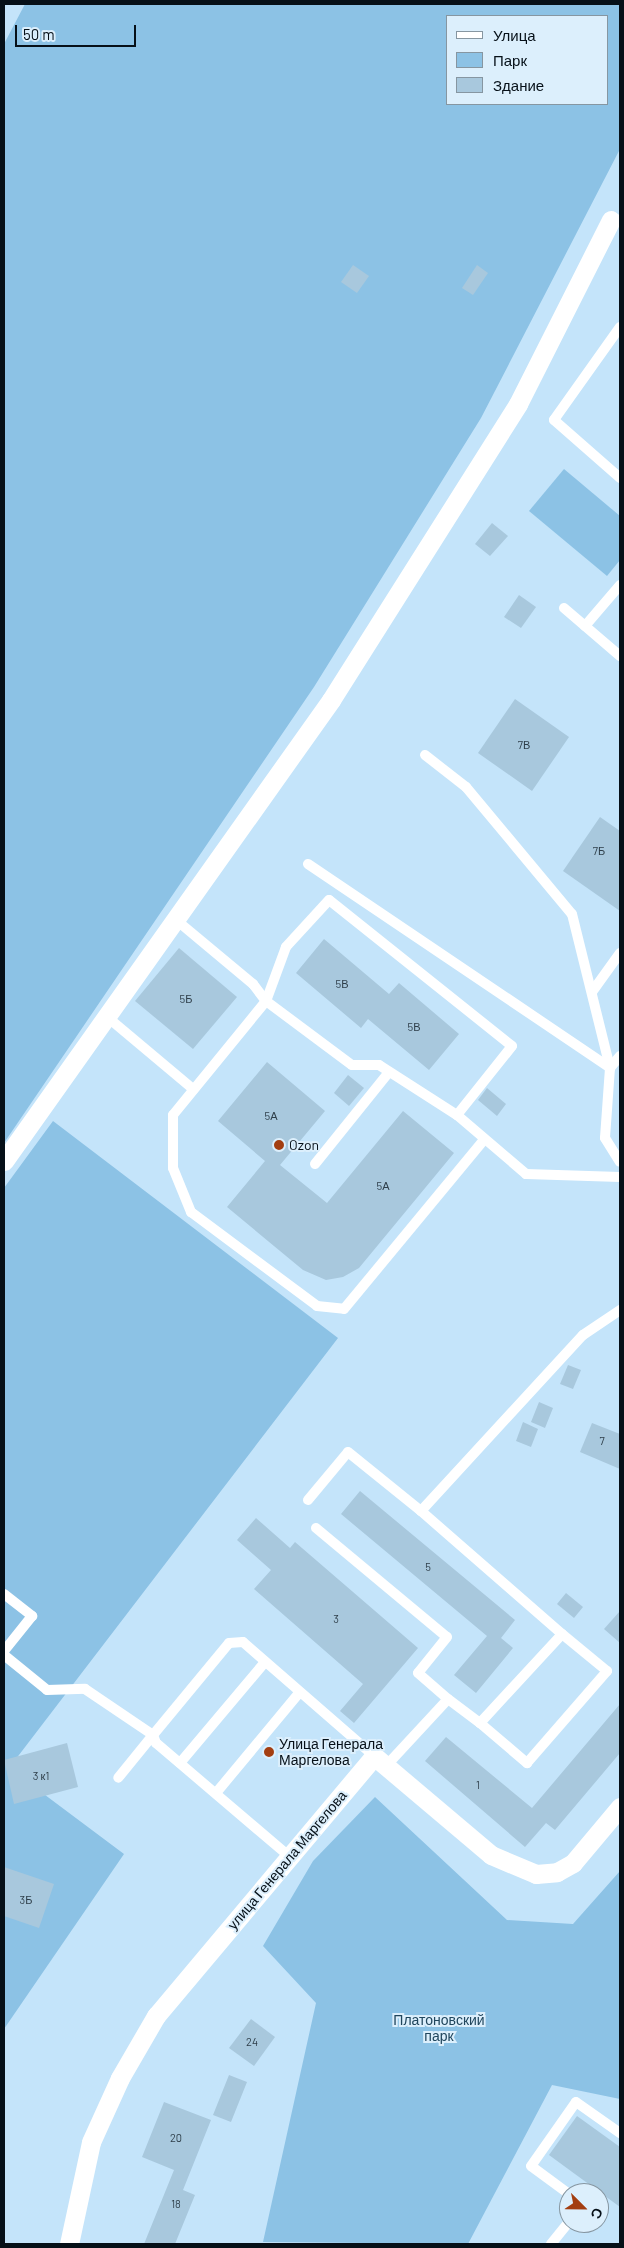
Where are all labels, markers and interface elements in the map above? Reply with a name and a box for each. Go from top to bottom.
scale bar [18,15,139,47]
legend [446,15,609,105]
text: 50 m [23,25,55,43]
text: Улица [493,26,536,44]
text: Парк [493,51,527,69]
text: Здание [493,76,544,94]
house number: 7В [518,738,530,752]
house number: 7Б [593,844,605,858]
house number: 5В [336,977,348,991]
house number: 5Б [180,992,192,1006]
house number: 5В [408,1020,420,1034]
house number: 5А [265,1109,277,1123]
place label: Ozon [289,1137,319,1153]
marker: Ozon [273,1139,285,1151]
house number: 5А [377,1179,389,1193]
house number: 7 [599,1434,605,1448]
house number: 5 [425,1560,431,1574]
house number: 3 [333,1612,339,1626]
place label: Улица Генерала Маргелова [279,1736,383,1768]
marker: Улица Генерала Маргелова [263,1746,275,1758]
house number: 3 к1 [33,1769,49,1783]
house number: 1 [476,1778,480,1792]
street label: улица Генерала Маргелова [224,1787,350,1933]
house number: 3Б [20,1893,32,1907]
park label: Платоновский парк [393,2012,485,2044]
house number: 24 [246,2035,258,2049]
house number: 20 [170,2131,182,2145]
north arrow [559,2183,609,2233]
house number: 18 [171,2197,181,2211]
text: С [588,2206,607,2222]

